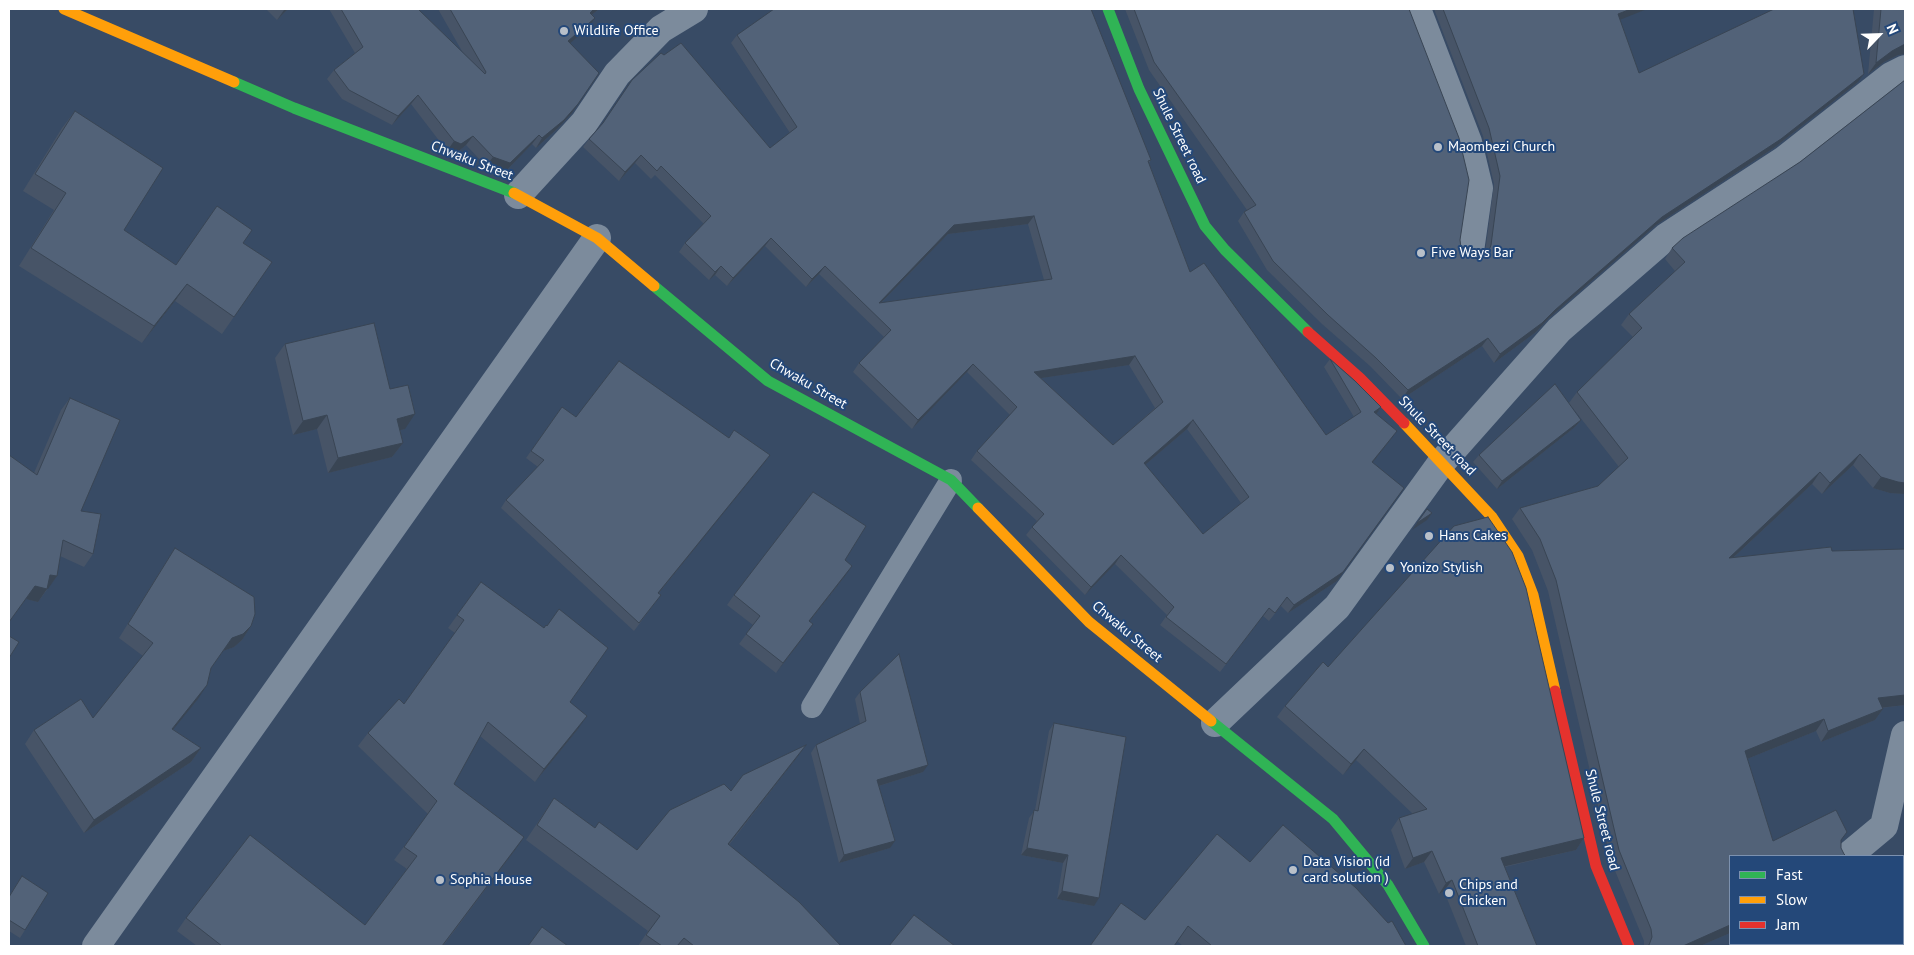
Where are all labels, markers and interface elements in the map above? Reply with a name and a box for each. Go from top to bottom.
north arrow [1854,10,1904,60]
text: N [1883,21,1903,37]
place label: Wildlife Office [574,23,659,39]
marker: Wildlife Office [558,25,570,37]
street label: Shule Street road [1149,86,1209,186]
street label: Chwaku Street [429,138,515,184]
place label: Maombezi Church [1448,139,1555,155]
marker: Maombezi Church [1432,141,1444,153]
place label: Five Ways Bar [1431,245,1513,261]
marker: Five Ways Bar [1415,247,1427,259]
street label: Chwaku Street [766,355,850,413]
street label: Shule Street road [1395,393,1479,479]
place label: Hans Cakes [1439,528,1507,544]
marker: Hans Cakes [1423,530,1435,542]
place label: Yonizo Stylish [1400,560,1483,576]
marker: Yonizo Stylish [1384,562,1396,574]
street label: Chwaku Street [1088,598,1166,666]
street label: Shule Street road [1581,768,1623,872]
place label: Data Vision (id card solution ) [1303,854,1390,886]
legend [1729,855,1904,945]
marker: Data Vision (id card solution ) [1287,864,1299,876]
text: Fast [1776,865,1803,884]
place label: Sophia House [450,872,532,888]
marker: Sophia House [434,874,446,886]
place label: Chips and Chicken [1459,877,1518,910]
marker: Chips and Chicken [1443,887,1455,899]
text: Slow [1776,890,1807,909]
text: Jam [1776,915,1800,934]

